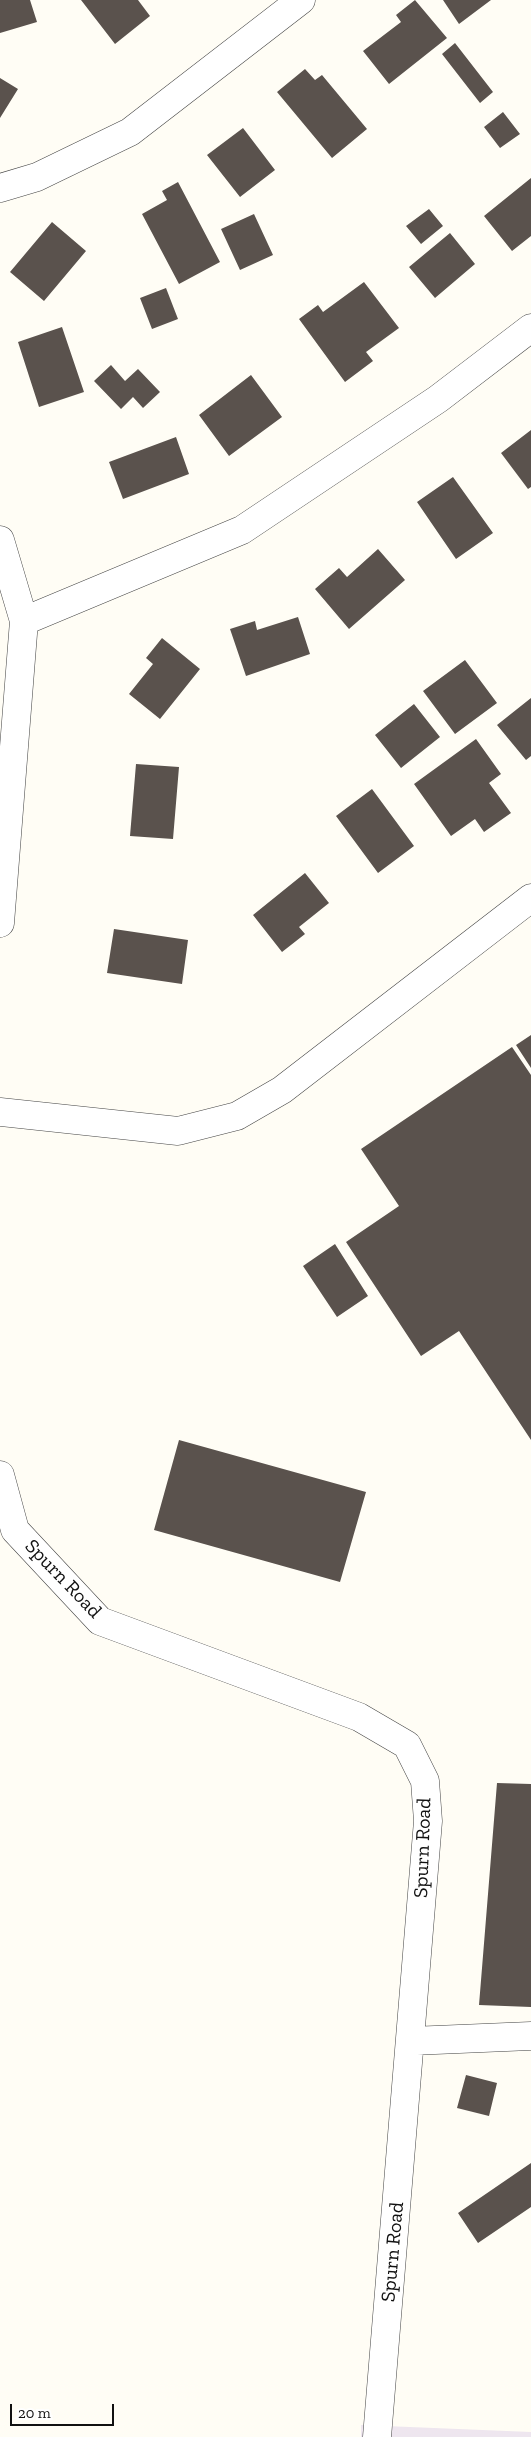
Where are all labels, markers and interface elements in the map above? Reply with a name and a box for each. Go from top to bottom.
street label: Spurn Road [20,1535,106,1623]
street label: Spurn Road [409,1797,437,1899]
street label: Spurn Road [377,2201,409,2303]
scale bar [12,2394,116,2426]
text: 20 m [18,2404,51,2422]

